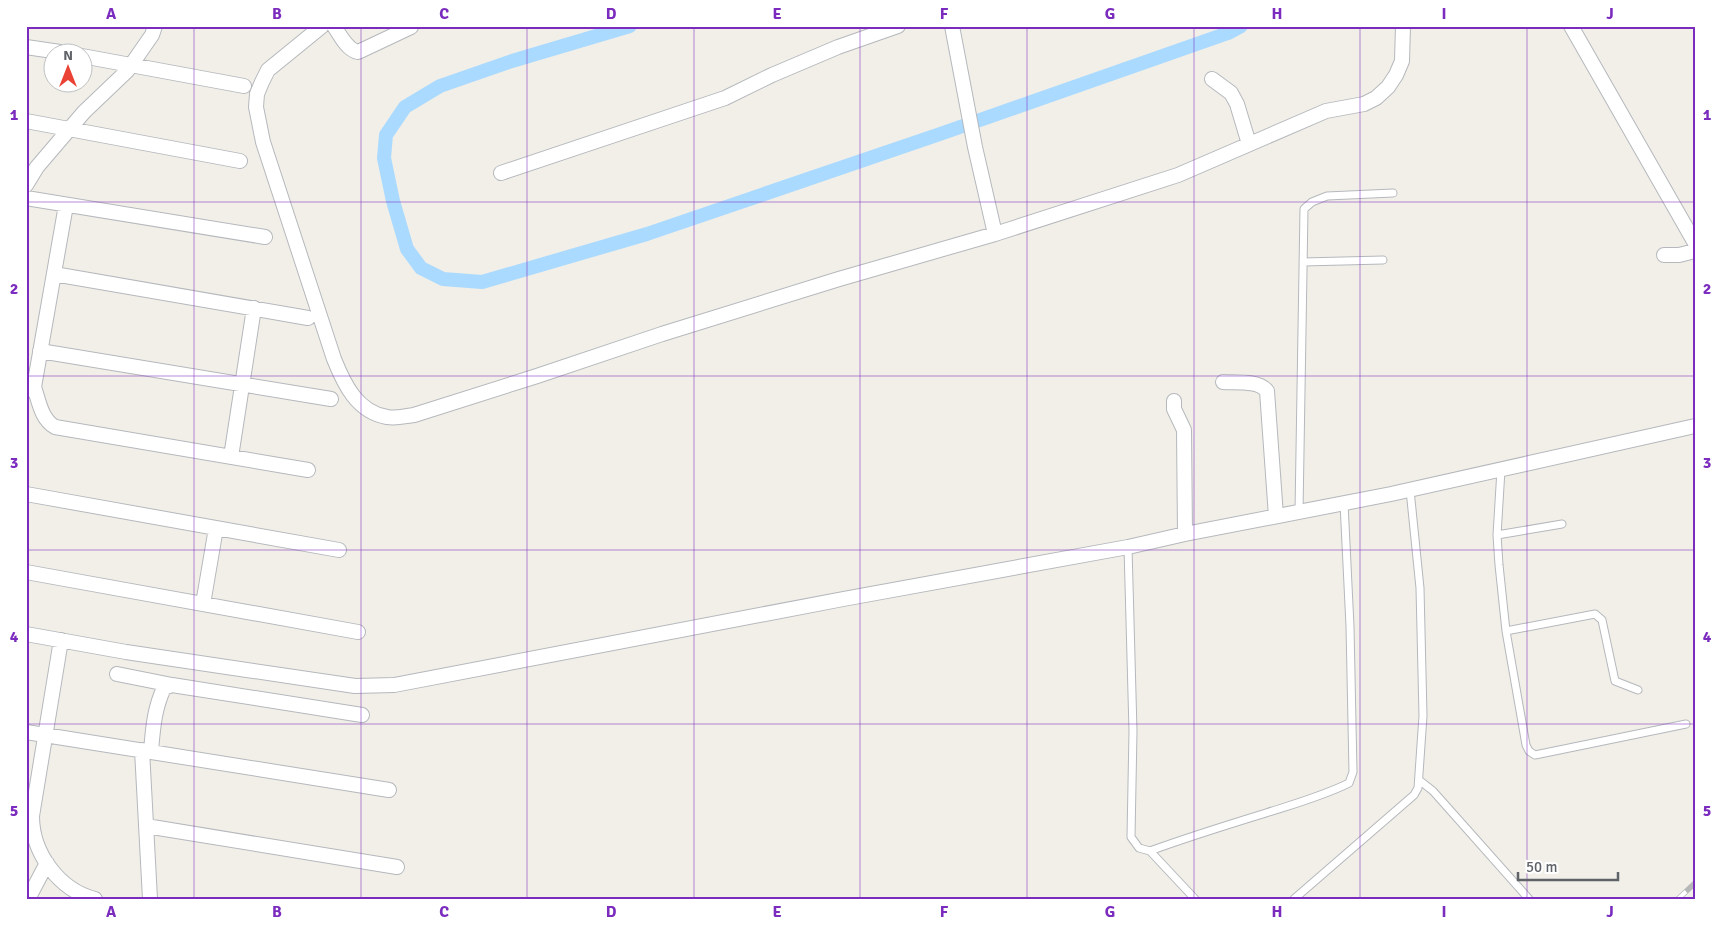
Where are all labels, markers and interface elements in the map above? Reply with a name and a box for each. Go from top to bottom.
text: A [106,4,117,24]
text: B [272,4,282,24]
text: C [439,4,449,24]
text: D [606,4,617,24]
text: E [772,4,782,24]
text: F [940,4,949,24]
text: G [1105,4,1115,24]
text: H [1272,4,1282,24]
text: I [1441,4,1447,24]
text: J [1606,4,1614,24]
north arrow [42,42,92,92]
text: N [63,47,73,64]
text: 1 [10,105,19,125]
text: 1 [1703,105,1712,125]
text: 2 [10,279,18,299]
text: 2 [1703,279,1711,299]
text: 3 [10,453,18,473]
text: 3 [1703,453,1711,473]
text: 4 [10,627,19,647]
text: 4 [1703,627,1712,647]
text: 5 [10,801,18,821]
text: 5 [1703,801,1711,821]
scale bar [1518,850,1618,882]
text: 50 m [1526,858,1557,876]
text: A [106,902,117,922]
text: B [272,902,282,922]
text: C [439,902,449,922]
text: D [606,902,617,922]
text: E [772,902,782,922]
text: F [940,902,949,922]
text: G [1105,902,1115,922]
text: H [1272,902,1282,922]
text: I [1441,902,1447,922]
text: J [1606,902,1614,922]

